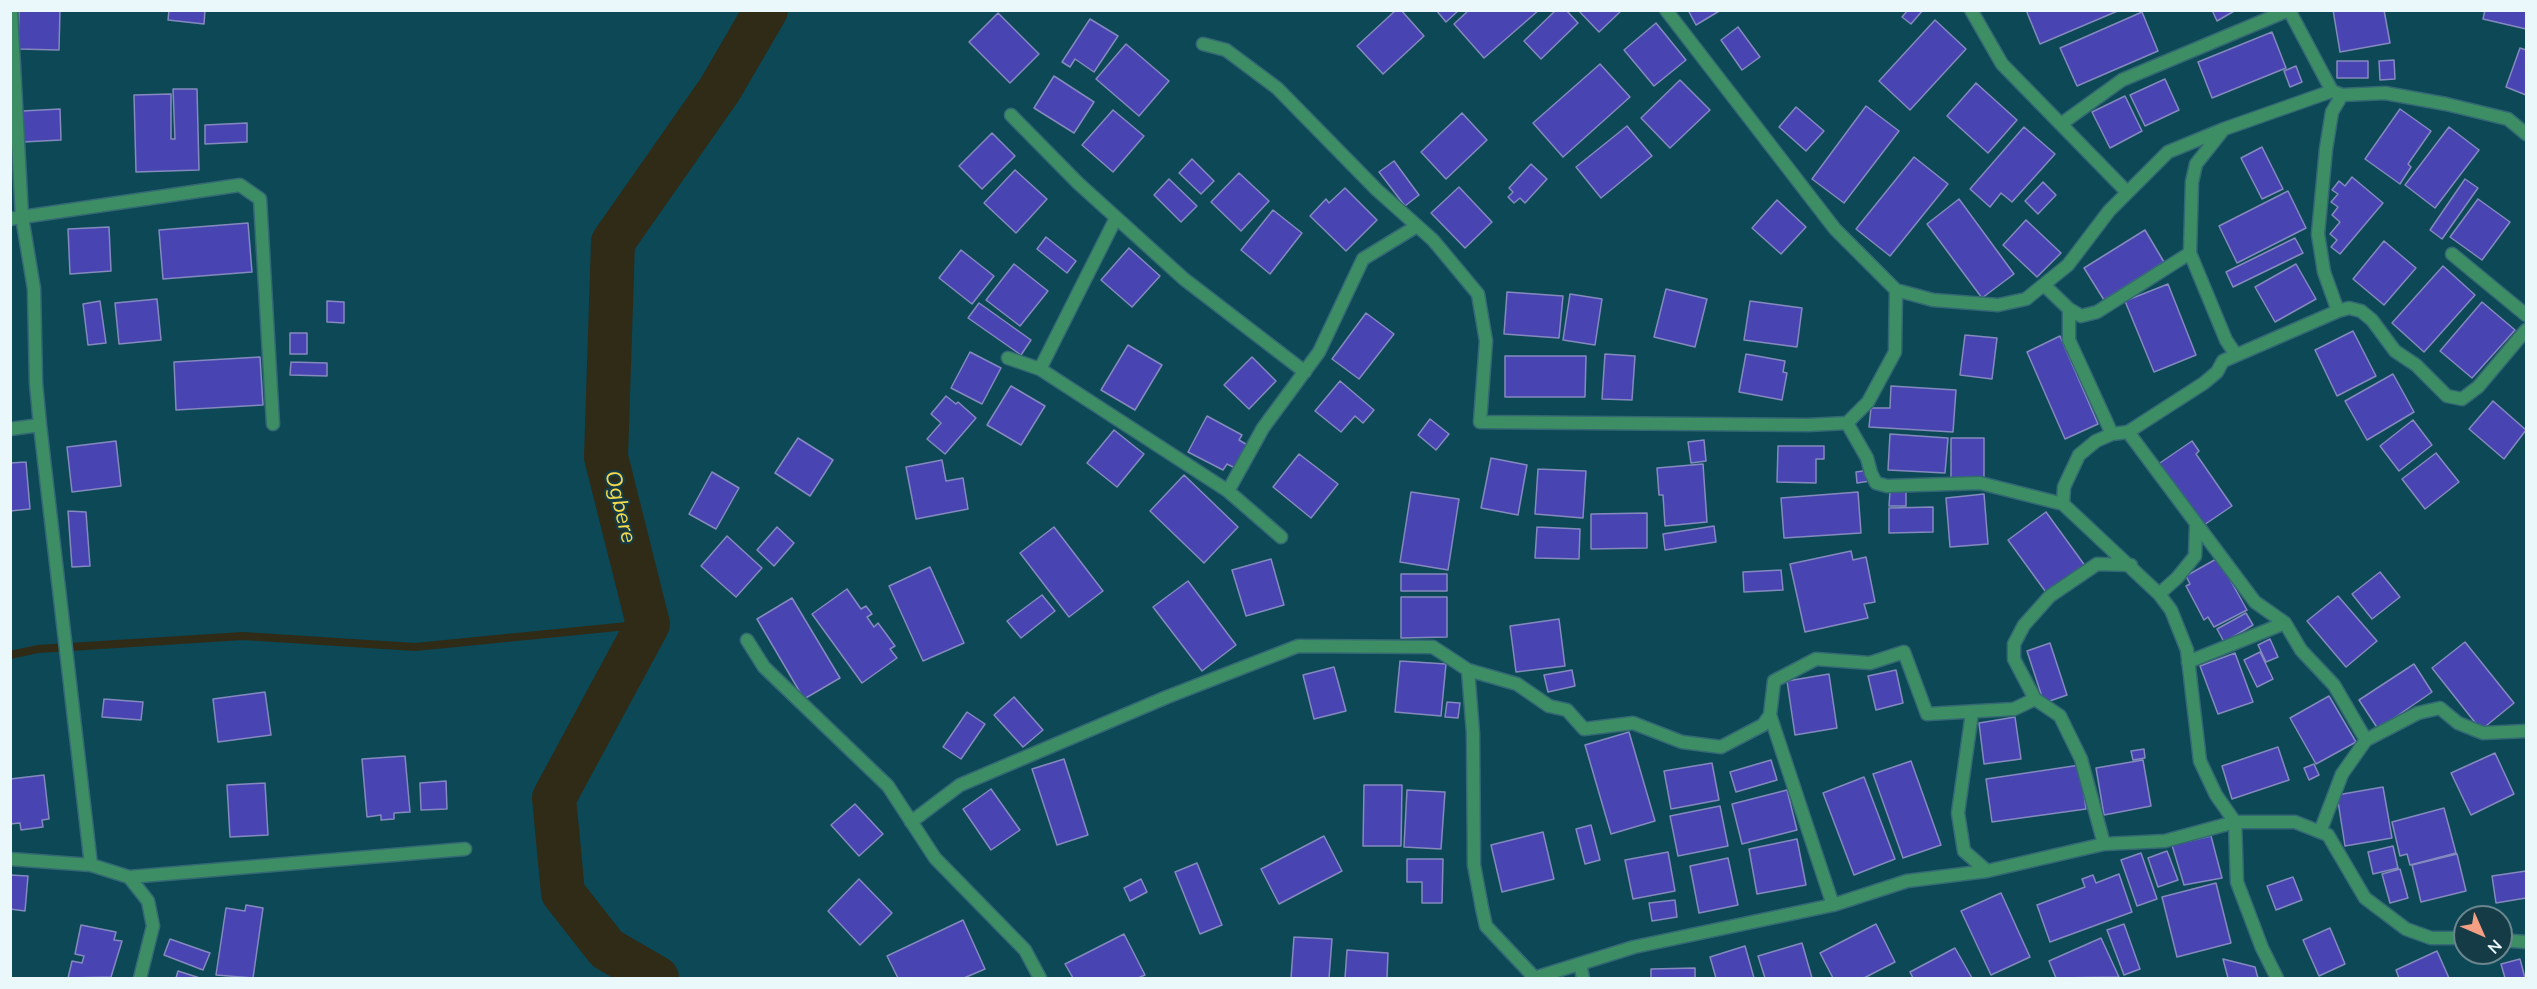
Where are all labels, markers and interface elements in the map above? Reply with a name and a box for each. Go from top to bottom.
water label: Ogbere [597,468,641,546]
north arrow [2453,905,2513,965]
text: N [2482,934,2506,958]

